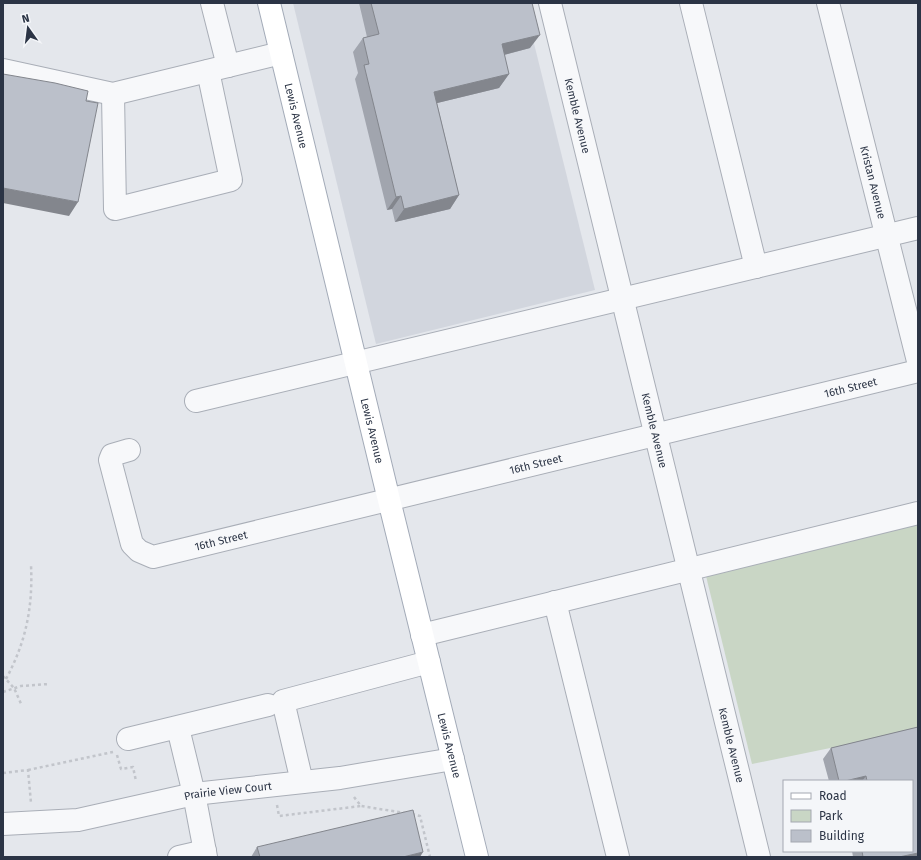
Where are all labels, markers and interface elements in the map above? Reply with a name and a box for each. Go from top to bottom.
north arrow [8,8,48,48]
text: N [21,12,31,26]
street label: Kemble Avenue [562,77,593,155]
street label: Lewis Avenue [282,82,310,150]
street label: Kristan Avenue [858,145,889,220]
street label: 16th Street [823,375,878,400]
street label: Kemble Avenue [639,391,670,469]
street label: Lewis Avenue [358,397,386,465]
street label: 16th Street [508,451,564,477]
street label: 16th Street [193,528,249,553]
street label: Kemble Avenue [716,706,747,784]
street label: Lewis Avenue [435,711,464,779]
street label: Prairie View Court [183,779,273,803]
legend [783,780,913,852]
text: Road [819,789,847,803]
text: Park [819,809,843,823]
text: Building [819,829,865,843]

